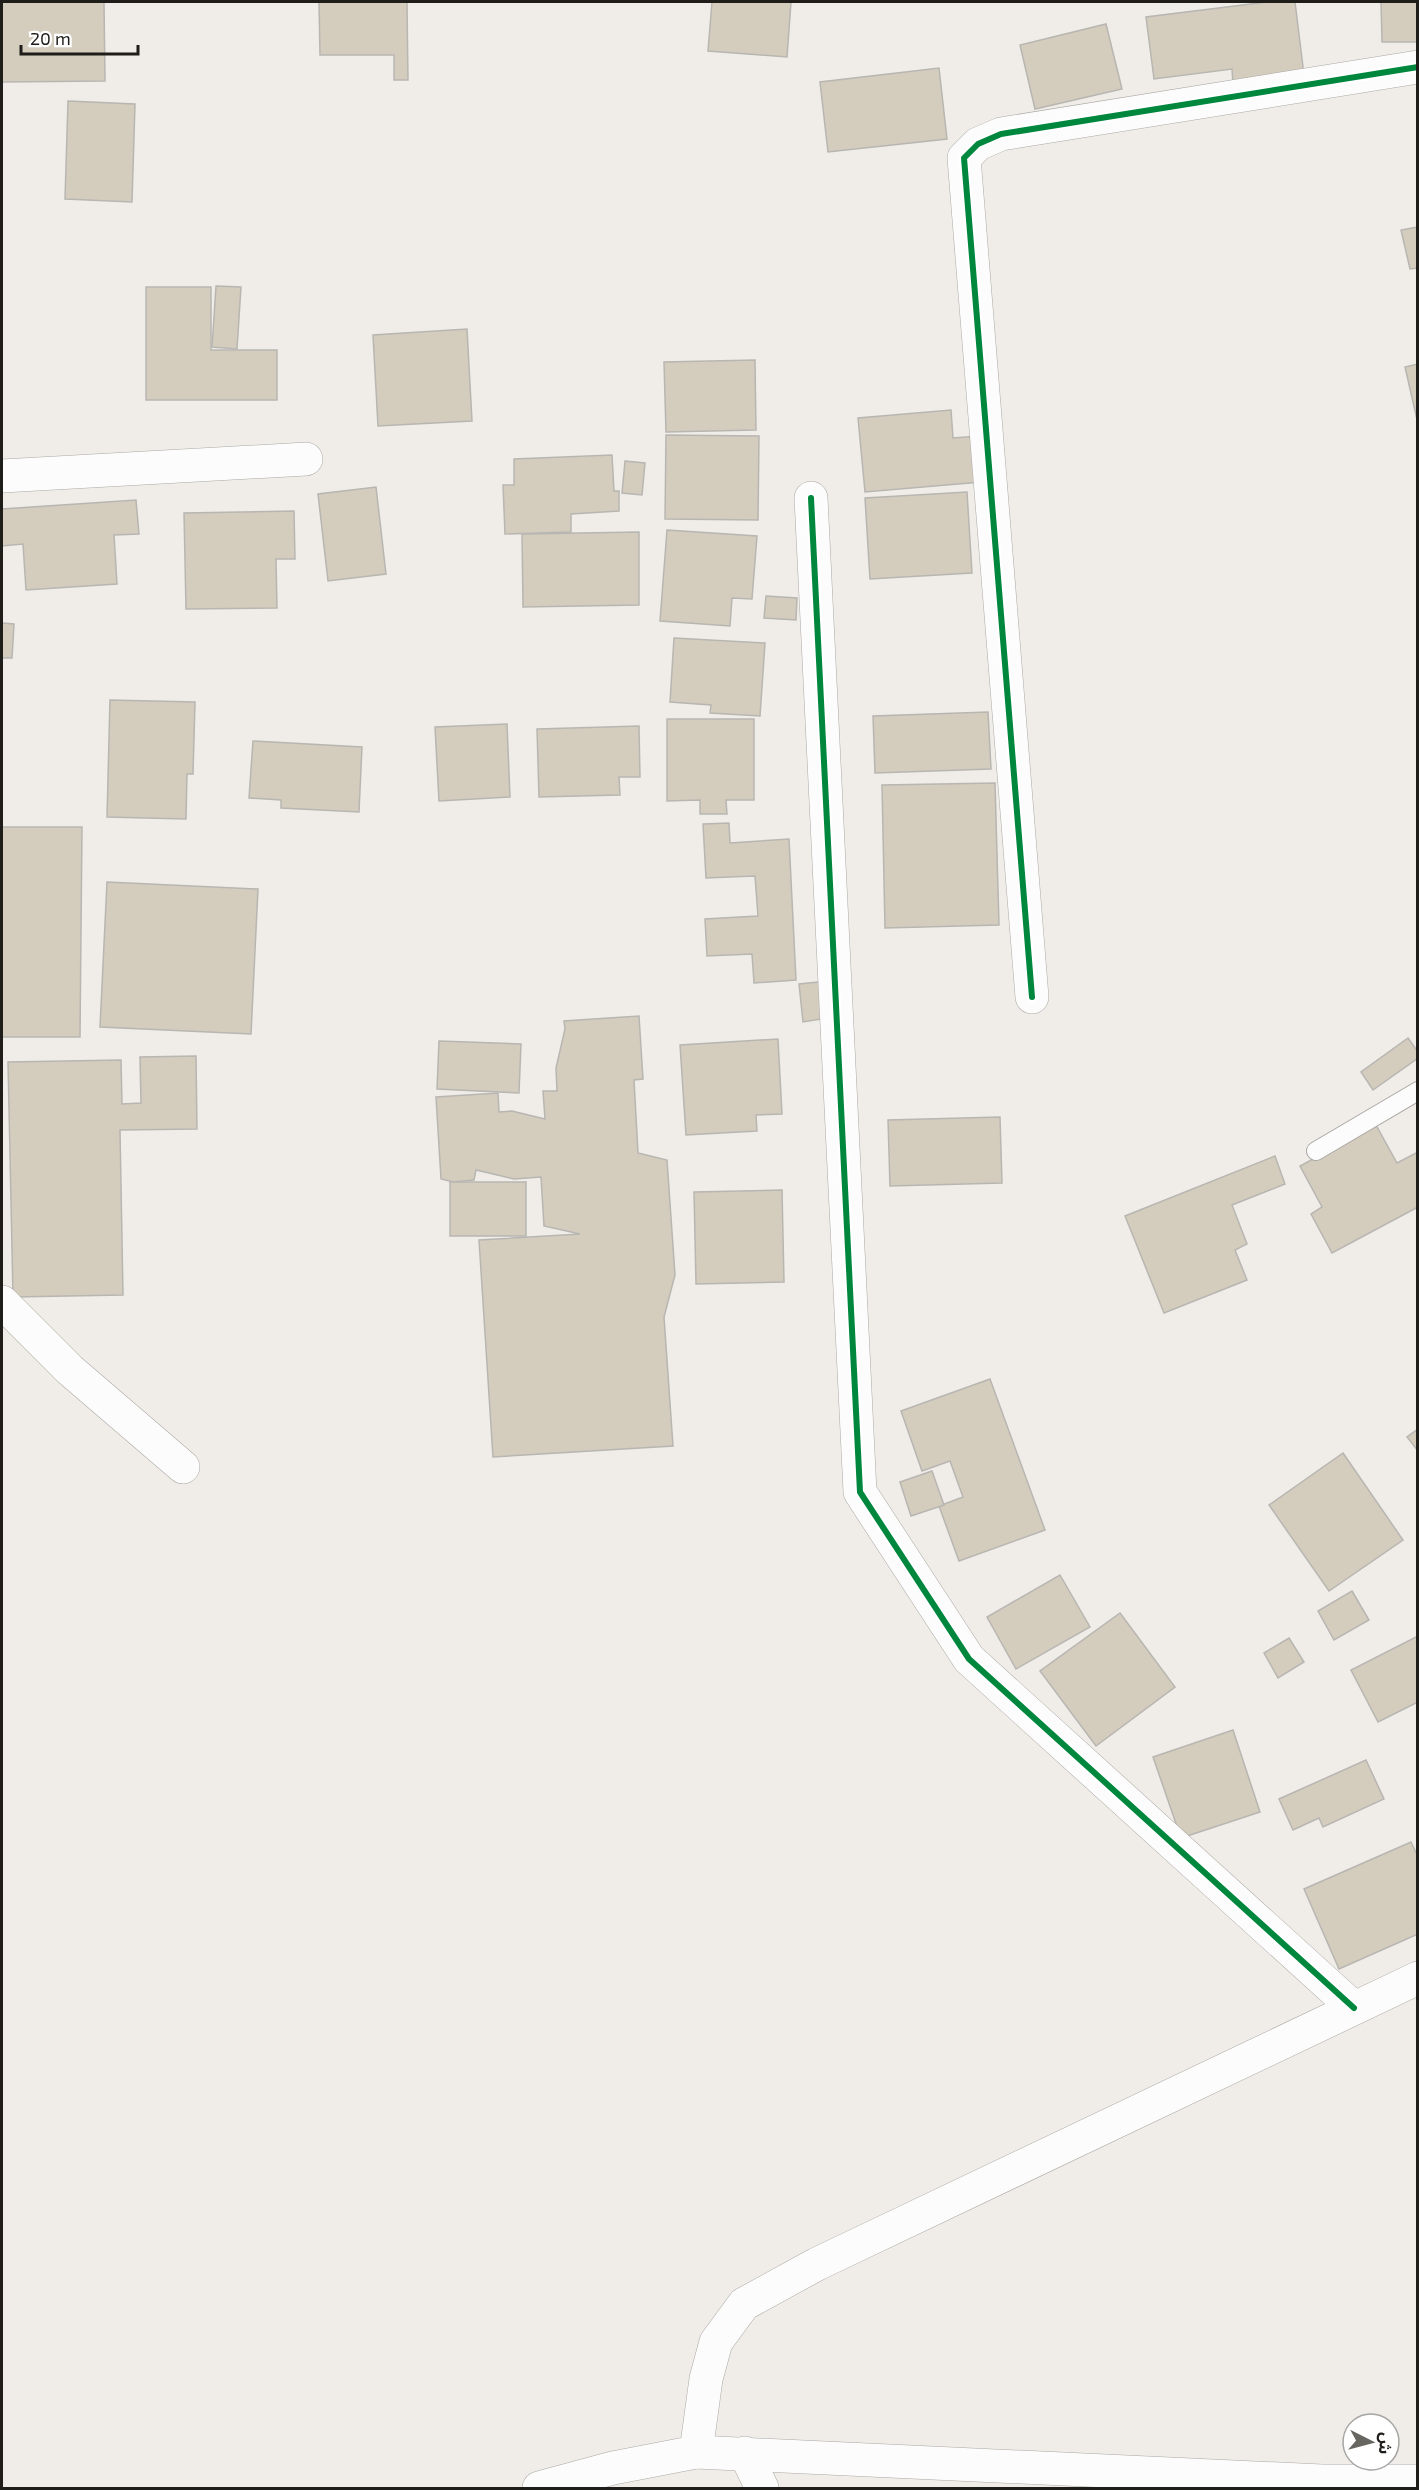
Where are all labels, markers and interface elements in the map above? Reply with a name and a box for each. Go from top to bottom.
scale bar [21,18,138,56]
text: 20 m [30,27,71,49]
north arrow [1341,2412,1401,2472]
text: ش [1375,2432,1397,2456]

